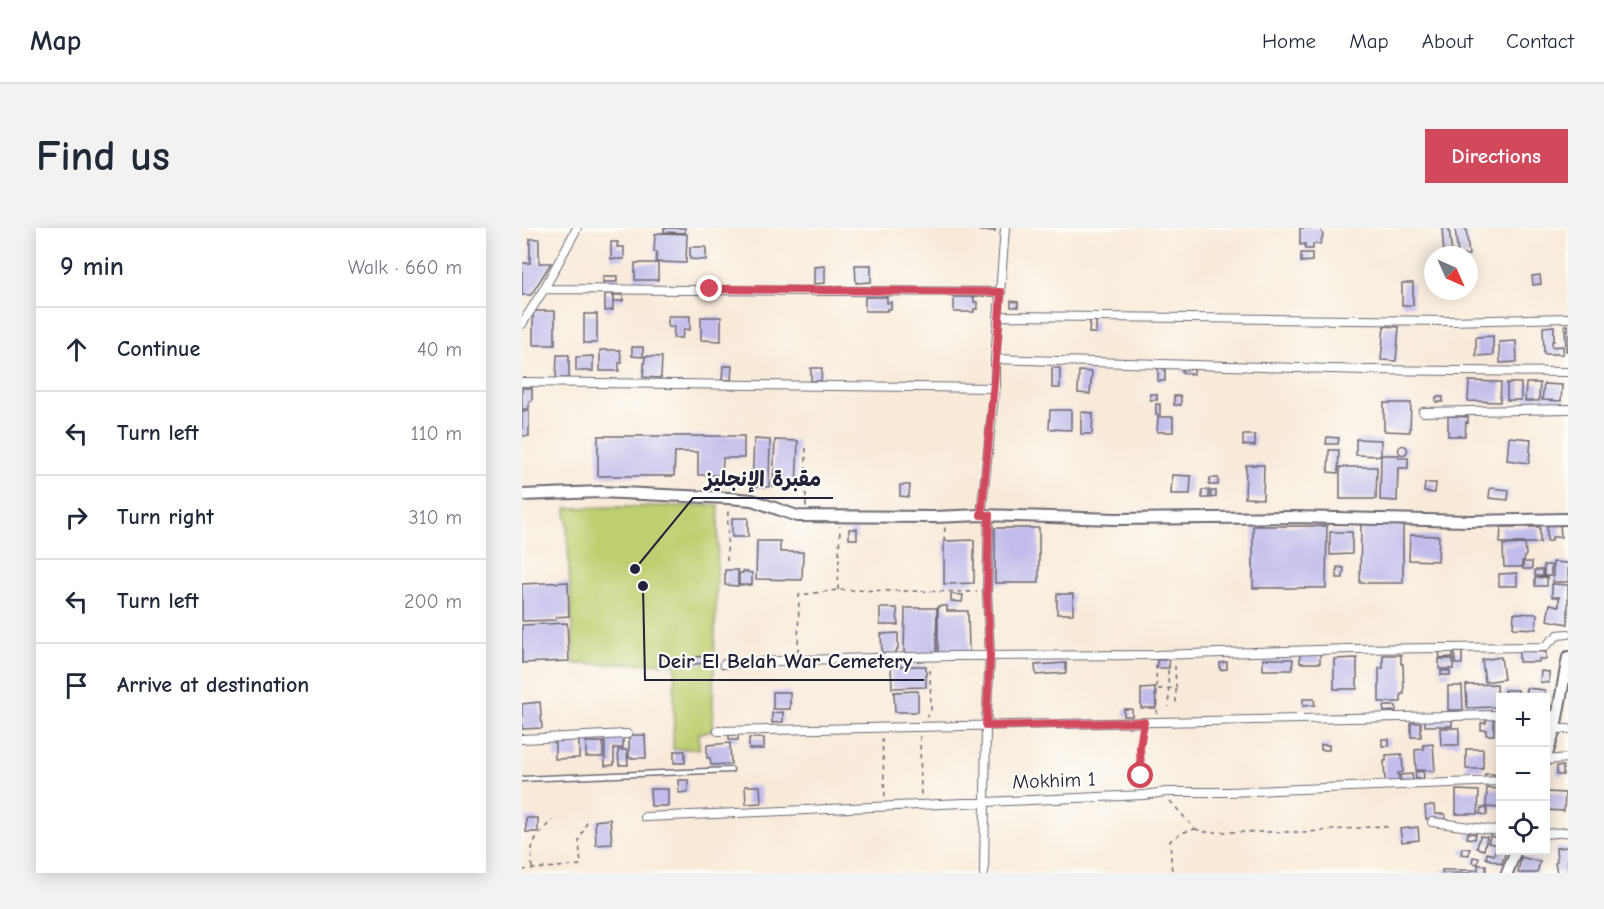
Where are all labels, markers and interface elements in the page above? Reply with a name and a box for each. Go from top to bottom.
text: Map [30,25,81,57]
text: Home [1262,29,1316,53]
text: Map [1349,29,1389,53]
text: About [1422,29,1473,53]
text: Contact [1506,29,1574,53]
button: Directions [1425,129,1568,183]
text: Find us [36,132,170,181]
north arrow [1424,246,1478,300]
text: 9 min [60,252,124,282]
text: Walk · 660 m [348,256,462,279]
route end [696,275,722,301]
icon: ahead [60,333,93,366]
text: Continue [117,336,200,362]
text: 40 m [417,338,462,361]
icon: left [60,417,93,450]
text: Turn left [117,420,199,446]
text: 110 m [411,422,462,445]
callout: مقبرة الإنجليز [693,459,833,498]
text: مقبرة الإنجليز [703,467,821,493]
icon: right [60,501,93,534]
text: Turn right [117,504,214,530]
text: 310 m [409,506,462,529]
icon: left [60,585,93,618]
text: Turn left [117,588,199,614]
text: 200 m [404,590,462,613]
callout: Deir El Belah War Cemetery [645,641,924,680]
text: Deir El Belah War Cemetery [658,649,913,673]
icon: arrive [60,669,93,702]
text: Arrive at destination [117,672,309,698]
map controls [1496,693,1550,855]
button: + [1496,693,1550,747]
button: − [1496,747,1550,801]
route start [1127,762,1153,788]
street label: Mokhim 1 [1012,768,1096,793]
button: locate [1496,801,1550,855]

